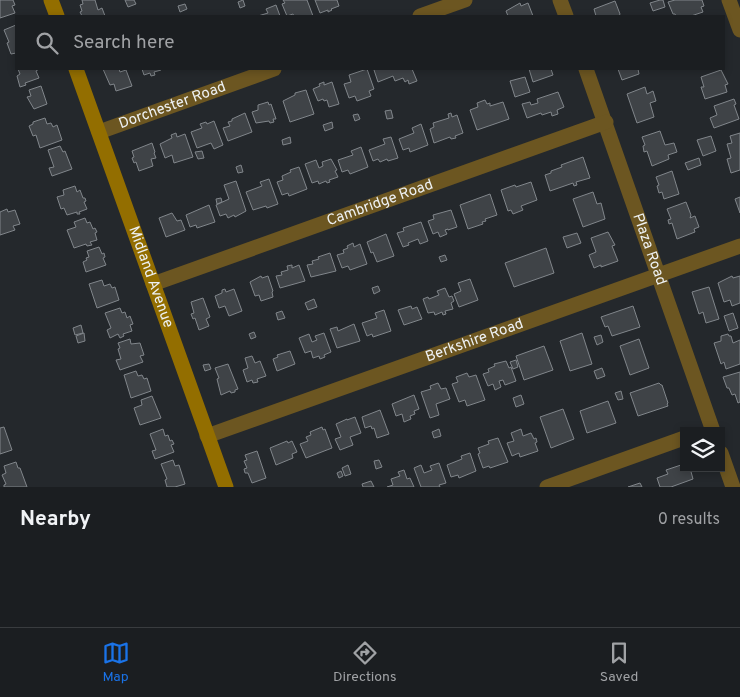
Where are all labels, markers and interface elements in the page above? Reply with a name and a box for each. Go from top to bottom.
search box [15,15,725,70]
icon: search [33,29,61,57]
text: Search here [73,31,175,55]
street label: Dorchester Road [116,78,229,134]
street label: Cambridge Road [324,175,436,231]
street label: Plaza Road [628,211,671,288]
street label: Midland Avenue [124,224,178,330]
street label: Berkshire Road [423,314,526,367]
map controls [680,427,725,472]
button: layers [680,427,725,472]
text: Nearby [20,506,91,533]
text: 0 results [658,510,720,530]
tab: Map [102,639,130,686]
tab: Directions [333,639,397,686]
tab: Saved [600,639,638,686]

